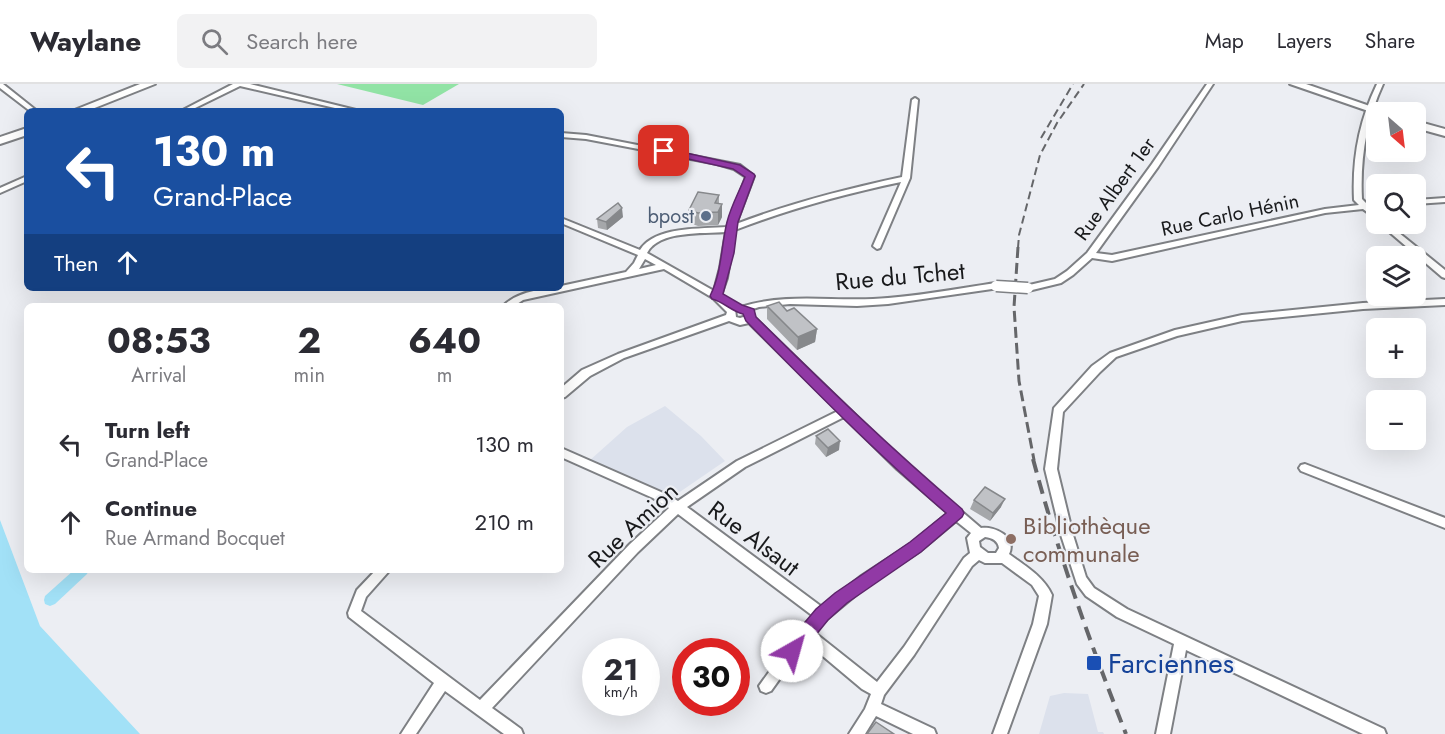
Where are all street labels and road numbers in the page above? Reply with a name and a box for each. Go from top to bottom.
street label: Rue Albert 1er [1068,131,1162,247]
street label: Rue Carlo Hénin [1158,186,1302,244]
street label: Rue du Tchet [834,253,967,299]
street label: Rue Amion [580,474,686,576]
street label: Rue Alsaut [701,492,807,584]

